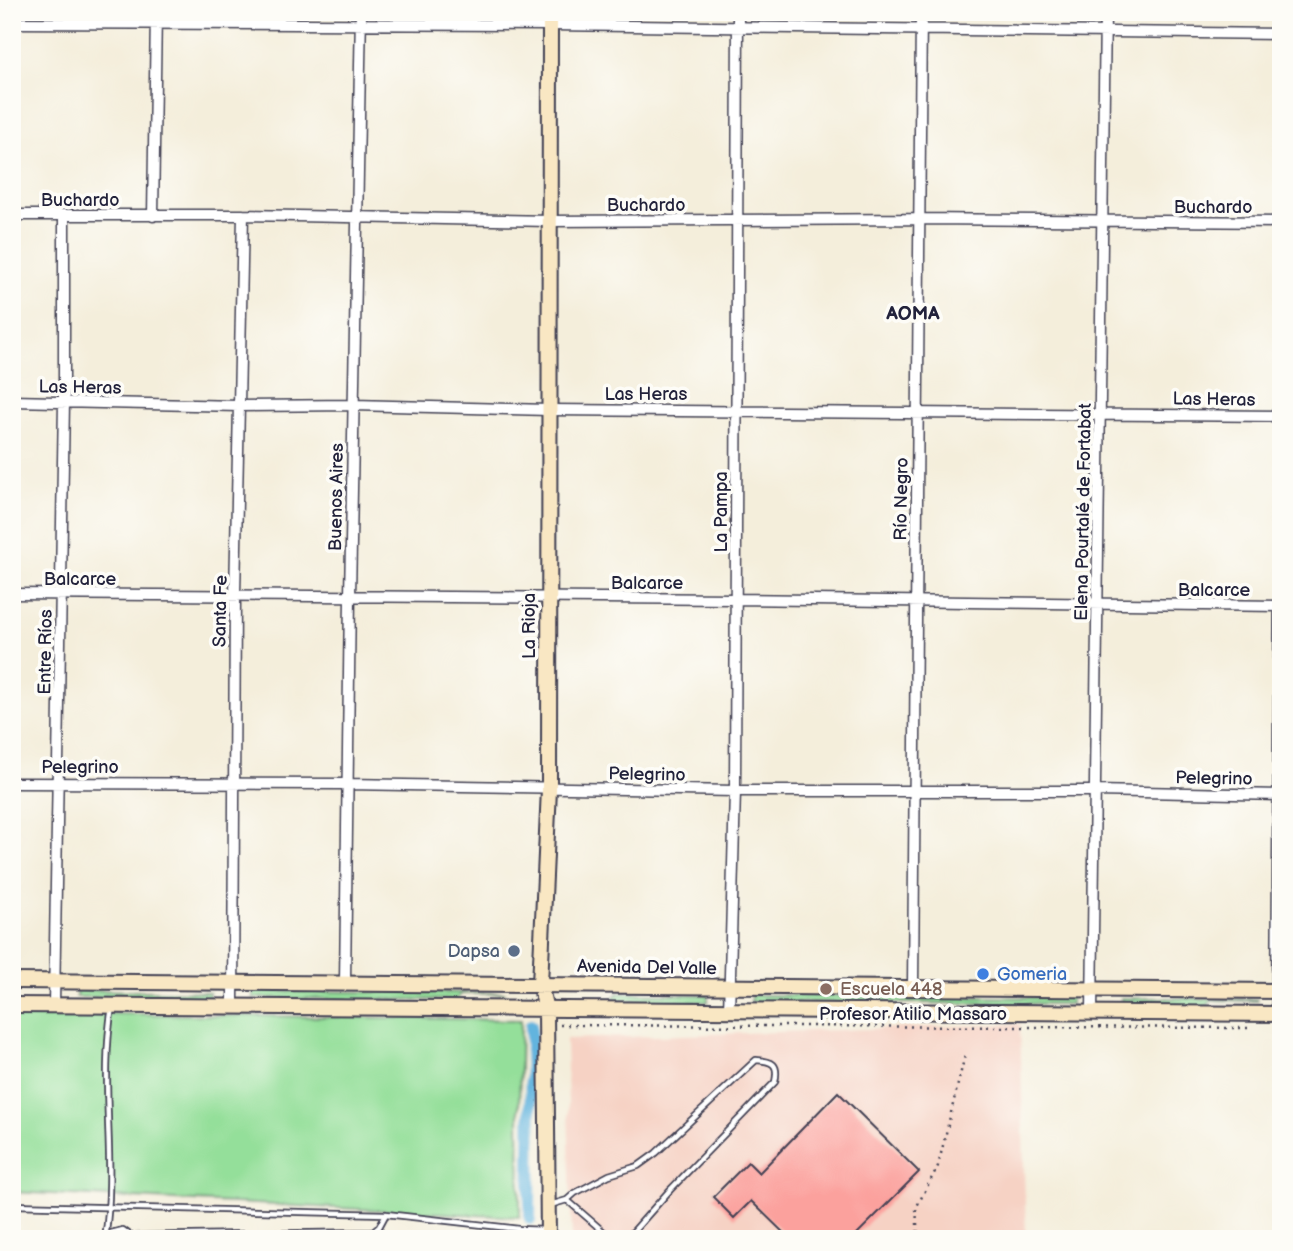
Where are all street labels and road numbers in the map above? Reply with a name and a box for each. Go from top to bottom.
street label: Buchardo [41,190,119,211]
street label: Buchardo [607,195,685,216]
street label: Buchardo [1174,197,1252,218]
street label: Las Heras [38,376,122,399]
street label: Las Heras [605,384,688,405]
street label: Las Heras [1172,388,1256,411]
street label: Elena Pourtalé de Fortabat [1071,403,1096,621]
street label: Buenos Aires [325,443,348,551]
street label: Río Negro [890,457,913,541]
street label: La Pampa [711,471,732,553]
street label: Balcarce [44,569,117,590]
street label: Balcarce [611,573,684,594]
street label: Santa Fe [209,574,232,647]
street label: Balcarce [1178,580,1251,601]
street label: La Rioja [519,593,540,659]
street label: Entre Ríos [34,609,57,695]
street label: Pelegrino [41,757,119,778]
street label: Pelegrino [608,763,686,786]
street label: Pelegrino [1175,767,1253,790]
street label: Avenida Del Valle [577,956,717,979]
street label: Profesor Atilio Massaro [819,1004,1007,1025]

